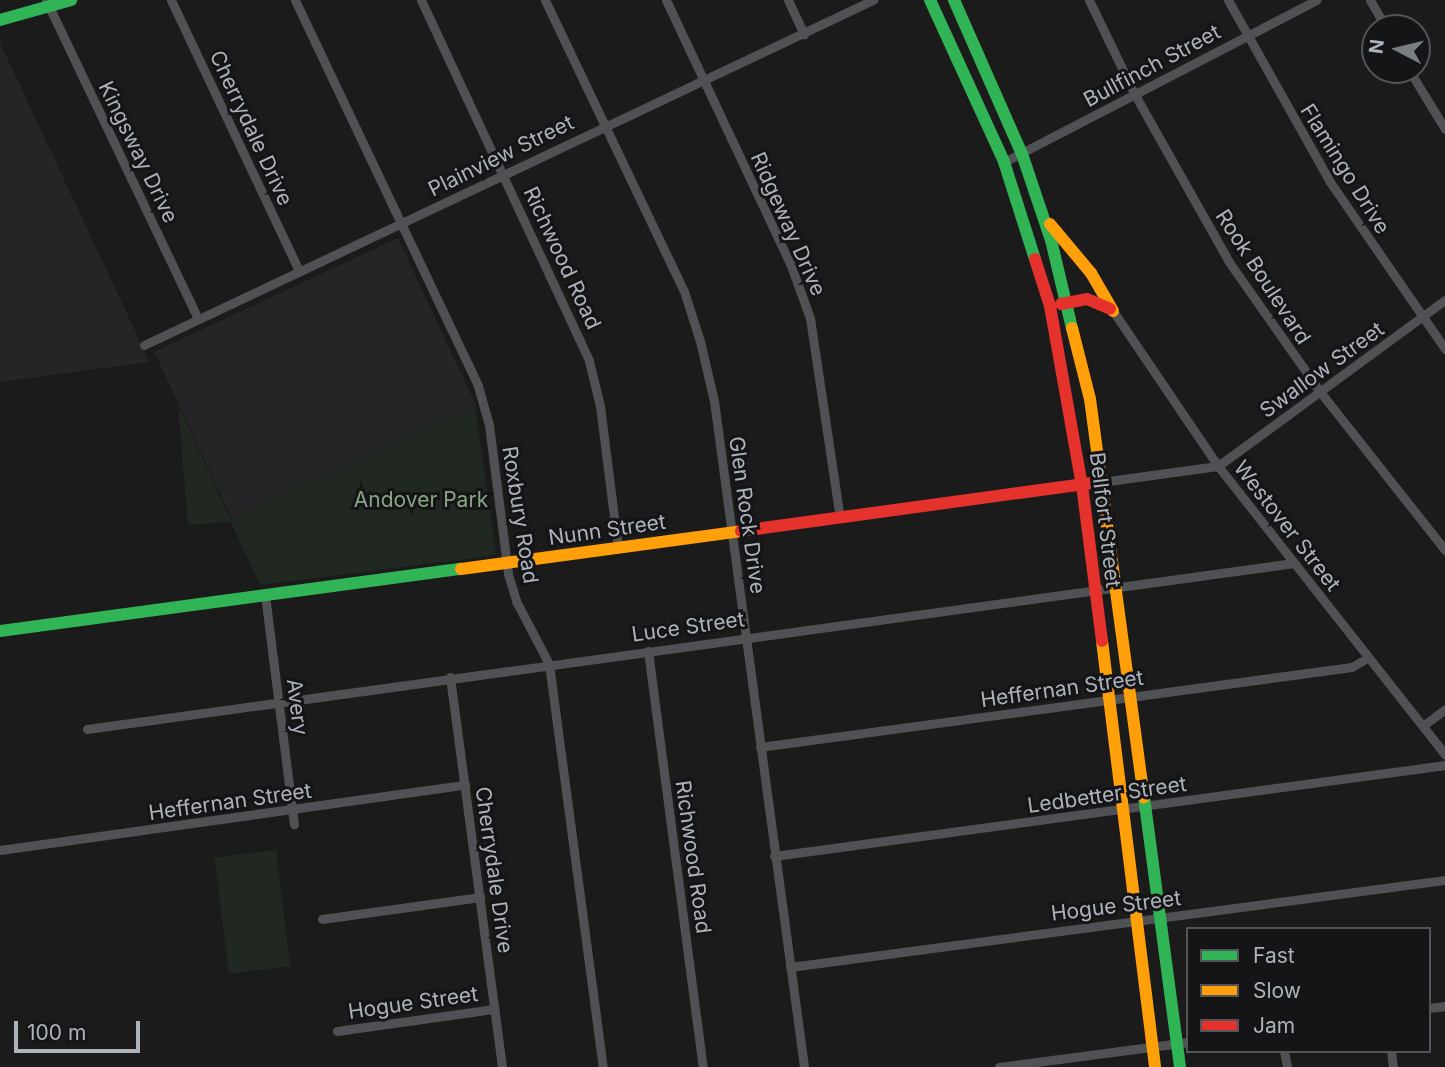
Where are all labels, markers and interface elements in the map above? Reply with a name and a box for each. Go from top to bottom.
north arrow [1361,14,1431,84]
street label: Bullfinch Street [1079,19,1225,113]
text: N [1364,38,1389,55]
street label: Cherrydale Drive [204,47,298,209]
street label: Kingsway Drive [93,77,183,227]
street label: Flamingo Drive [1295,99,1395,239]
street label: Plainview Street [424,110,578,202]
street label: Ridgeway Drive [745,148,831,300]
street label: Richwood Road [518,183,606,333]
street label: Rook Boulevard [1210,205,1316,349]
street label: Swallow Street [1255,317,1389,423]
street label: Glen Rock Drive [723,435,771,595]
street label: Roxbury Road [497,445,543,585]
street label: Bellfort Street [1084,451,1126,589]
street label: Westover Street [1228,456,1346,596]
park label: Andover Park [354,487,488,513]
street label: Nunn Street [547,509,667,551]
street label: Luce Street [630,607,746,647]
street label: Heffernan Street [979,665,1145,713]
street label: Avery [281,677,313,737]
street label: Ledbetter Street [1026,771,1188,819]
street label: Heffernan Street [147,778,313,826]
street label: Richwood Road [670,779,716,935]
street label: Cherrydale Drive [470,785,518,955]
street label: Hogue Street [1050,886,1182,926]
legend [1186,927,1431,1053]
text: Fast [1253,943,1295,968]
text: Slow [1253,978,1301,1003]
street label: Hogue Street [346,981,480,1025]
scale bar [18,1007,144,1052]
text: Jam [1253,1013,1295,1038]
text: 100 m [27,1020,86,1045]

